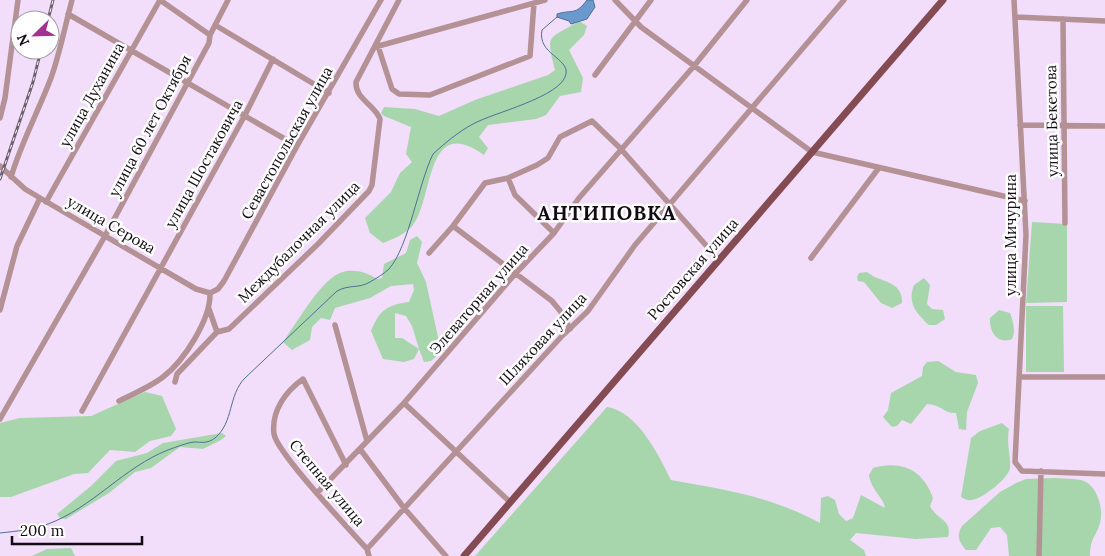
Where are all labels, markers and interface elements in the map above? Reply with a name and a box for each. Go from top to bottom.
north arrow [10,10,60,60]
text: N [13,31,33,49]
street label: улица Духанина [55,39,128,150]
street label: улица 60 лет Октября [104,51,195,200]
street label: Севастопольская улица [237,63,337,223]
street label: улица Бекетова [1041,64,1062,177]
street label: улица Шостаковича [160,96,247,231]
street label: улица Мичурина [1001,174,1020,296]
street label: Междубалочная улица [234,177,364,307]
street label: улица Серова [64,192,159,258]
district label: АНТИПОВКА [537,200,677,225]
street label: Ростовская улица [643,214,742,324]
street label: Элеваторная улица [425,239,532,358]
street label: Шляховая улица [495,288,591,389]
street label: Степная улица [286,435,369,530]
scale bar [12,514,142,546]
text: 200 m [20,521,64,540]

